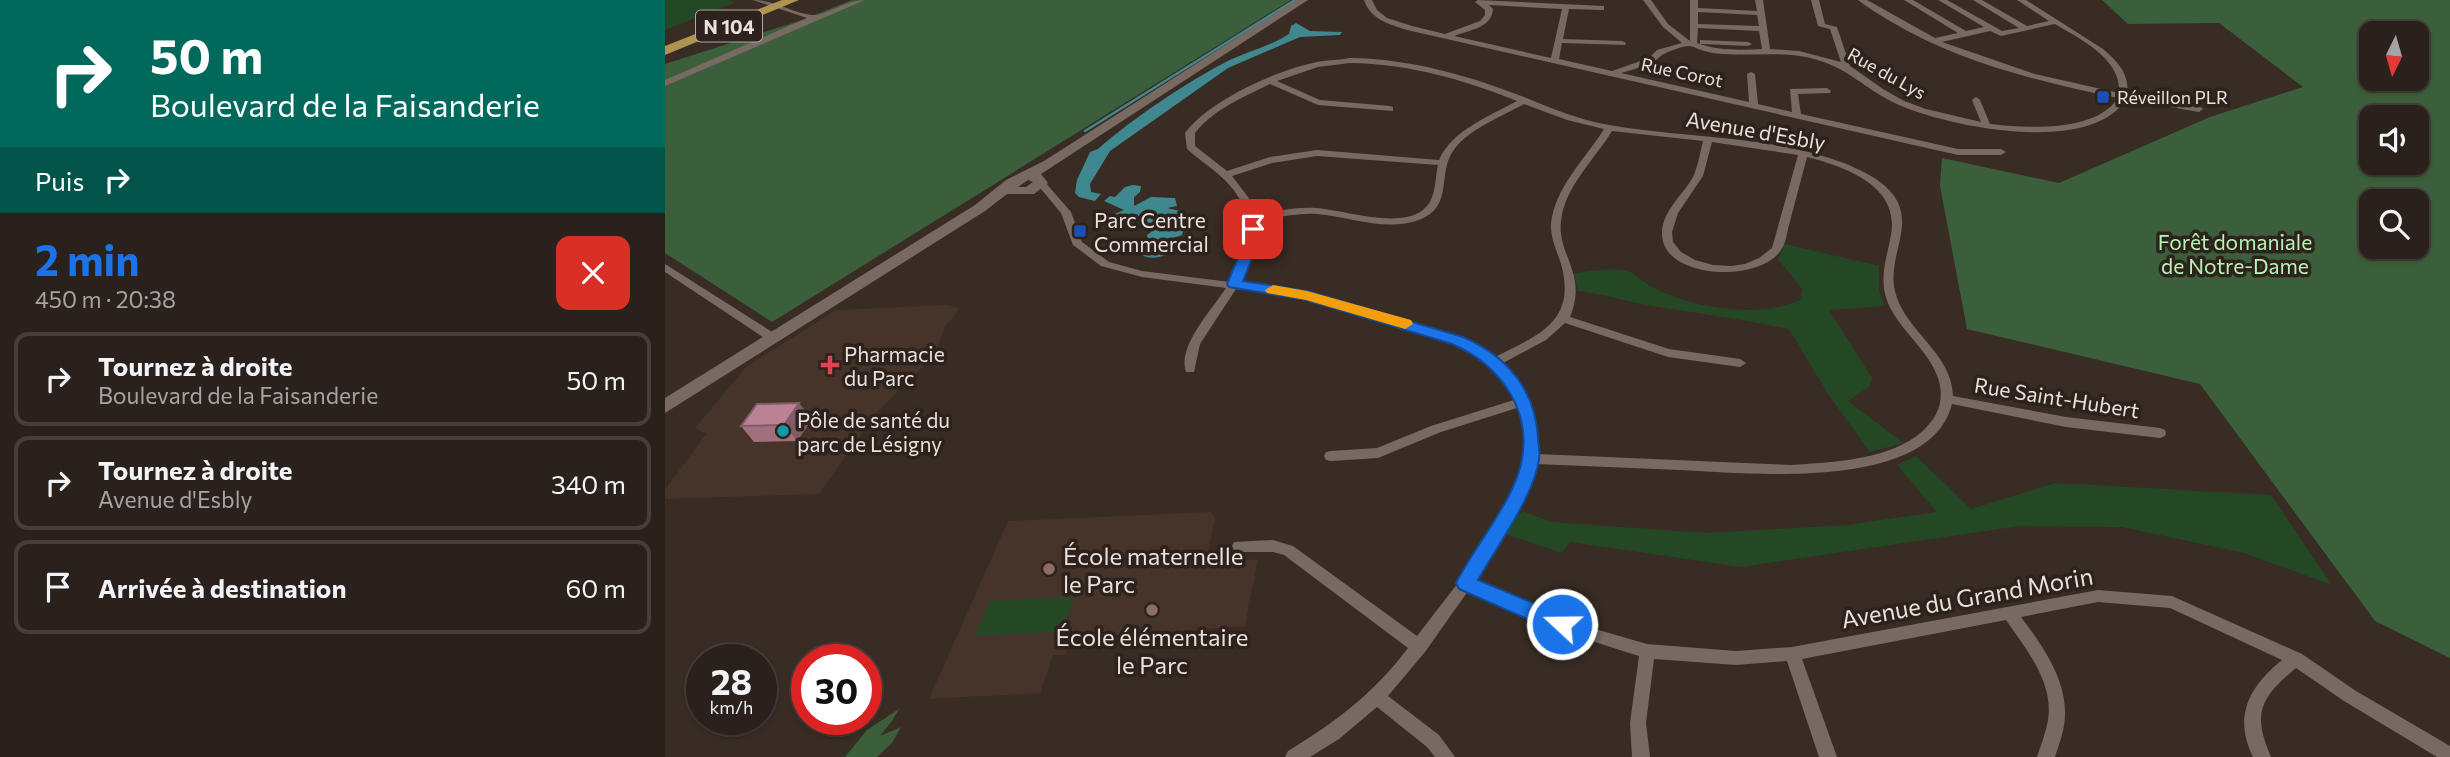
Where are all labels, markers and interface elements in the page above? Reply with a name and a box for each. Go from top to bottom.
road number: N 104 [696,10,762,42]
north arrow [2359,21,2429,91]
map controls [2359,21,2429,259]
text: 50 m [150,24,263,84]
icon: right [35,28,126,119]
street label: Rue du Lys [1844,43,1930,103]
street label: Rue Corot [1639,53,1725,91]
text: Boulevard de la Faisanderie [150,84,540,124]
place label: Réveillon PLR [2117,86,2228,108]
marker: Réveillon PLR [2095,89,2111,105]
street label: Avenue d'Esbly [1684,105,1828,155]
button: sound [2359,105,2429,175]
icon: right [98,161,136,199]
text: Puis [35,165,84,196]
button: search [2359,189,2429,259]
pin [1223,199,1283,259]
place label: Parc Centre Commercial [1094,207,1209,256]
icon: arrive [1234,210,1272,248]
marker: Parc Centre Commercial [1072,223,1088,239]
park label: Forêt domaniale de Notre-Dame [2158,229,2312,278]
text: 2 min [35,233,140,285]
button: close [556,236,630,310]
text: 450 m · 20:38 [35,285,176,313]
place label: Pharmacie du Parc [844,341,945,390]
text: Tournez à droite [98,350,293,381]
marker: Pharmacie du Parc [822,357,838,373]
icon: right [39,360,77,398]
text: 50 m [566,364,626,395]
street label: Rue Saint-Hubert [1973,372,2141,422]
text: Boulevard de la Faisanderie [98,381,378,409]
place label: Pôle de santé du parc de Lésigny [797,407,950,456]
marker: Pôle de santé du parc de Lésigny [775,423,791,439]
text: Tournez à droite [98,454,293,485]
icon: right [39,464,77,502]
text: 340 m [551,468,626,499]
text: Avenue d'Esbly [98,485,252,513]
place label: École maternelle le Parc [1063,541,1243,598]
marker: École maternelle le Parc [1041,561,1057,577]
street label: Avenue du Grand Morin [1839,561,2095,633]
icon: arrive [39,568,77,606]
text: Arrivée à destination [98,572,346,603]
text: 60 m [566,572,626,603]
position arrow [1525,587,1599,661]
marker: École élémentaire le Parc [1144,602,1160,618]
place label: École élémentaire le Parc [1056,622,1248,679]
speed limit sign: 30 [791,644,882,735]
text: 28 [711,659,752,702]
text: km/h [710,696,753,718]

